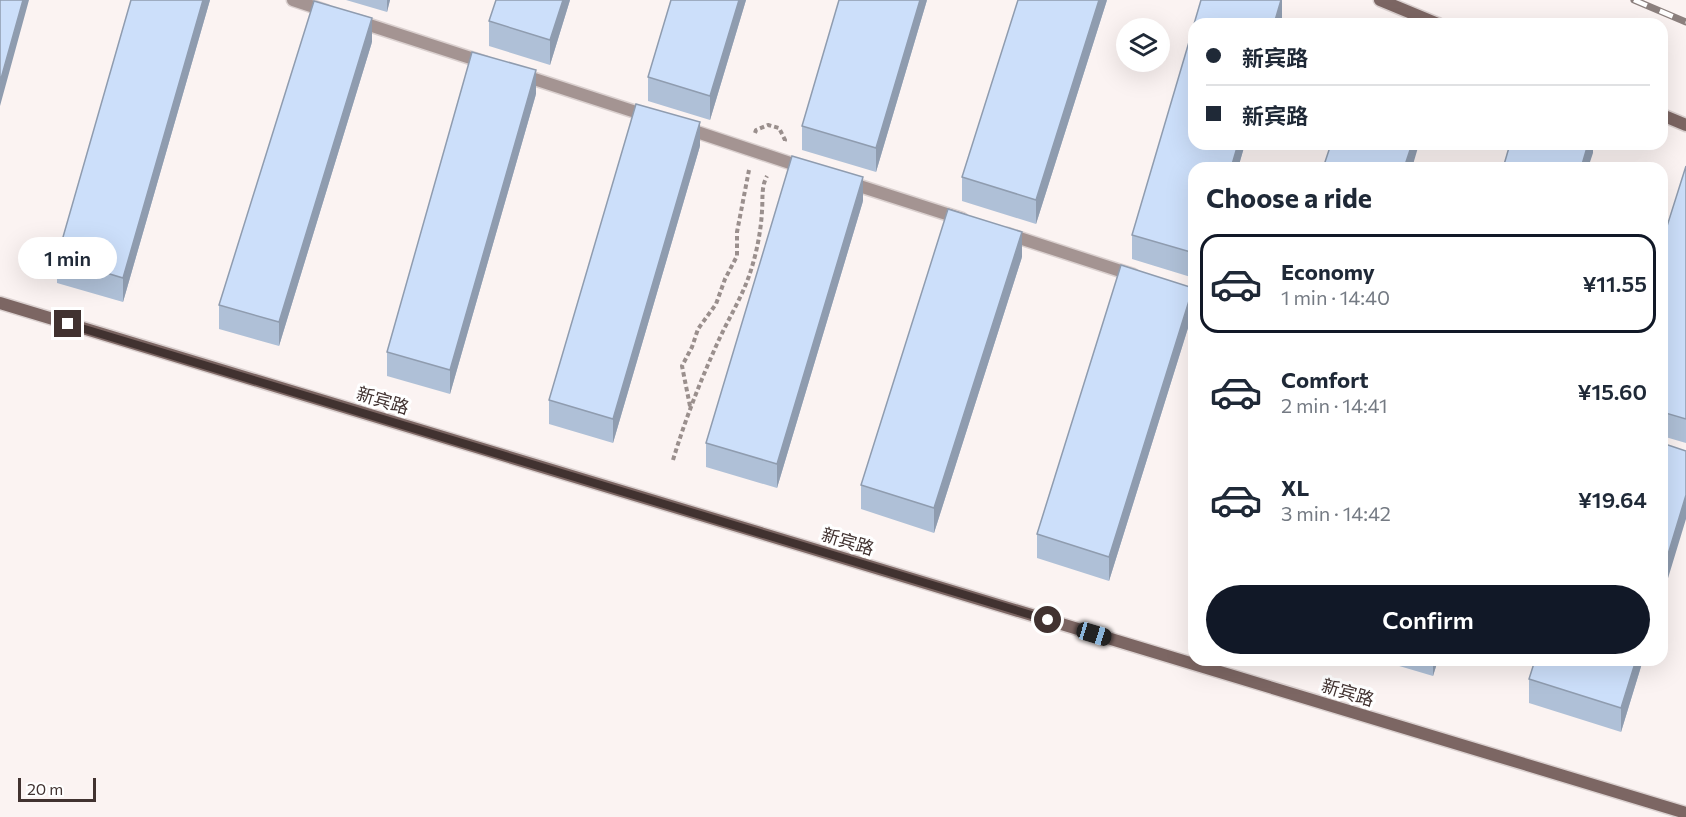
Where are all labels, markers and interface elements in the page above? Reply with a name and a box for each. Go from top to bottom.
map controls [1116,18,1170,72]
button: layers [1116,18,1170,72]
text: 新宾路 [1242,44,1308,71]
text: 新宾路 [1242,102,1308,129]
text: Choose a ride [1206,181,1372,214]
callout: 1 min [19,237,118,279]
text: 1 min [44,246,91,270]
icon: car [1209,257,1263,311]
text: Economy [1281,258,1375,285]
text: ¥11.55 [1582,270,1647,297]
text: 1 min · 14:40 [1281,285,1390,309]
route end [54,310,81,337]
icon: car [1209,365,1263,419]
text: Comfort [1281,366,1369,393]
text: ¥15.60 [1578,378,1647,405]
street label: 新宾路 [354,382,412,418]
text: 2 min · 14:41 [1281,393,1388,417]
icon: car [1209,473,1263,527]
text: XL [1281,474,1309,501]
text: ¥19.64 [1578,486,1647,513]
text: 3 min · 14:42 [1281,501,1391,525]
street label: 新宾路 [819,523,877,559]
button: Confirm [1206,585,1650,654]
route start [1034,606,1061,633]
car [1074,620,1114,648]
street label: 新宾路 [1319,674,1377,710]
scale bar [18,775,96,802]
text: 20 m [27,779,63,798]

